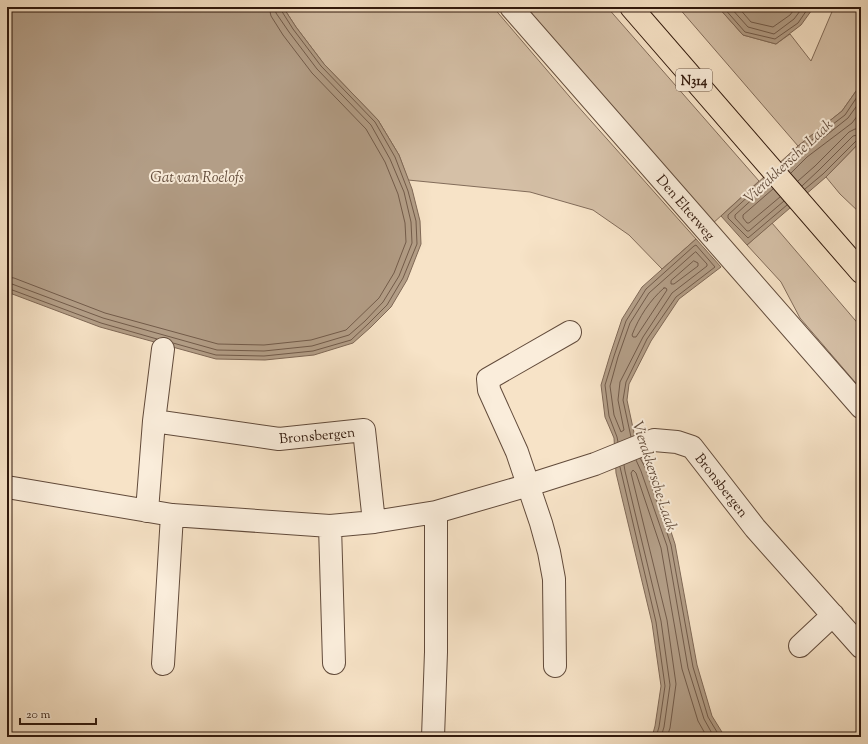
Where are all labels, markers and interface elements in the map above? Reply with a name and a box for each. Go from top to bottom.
road number: N314 [676,69,712,91]
water label: Vierakkersche Laak [740,115,838,209]
water label: Gat van Roelofs [150,168,244,189]
street label: Den Elterweg [650,171,719,246]
water label: Vierakkersche Laak [626,419,681,535]
street label: Bronsbergen [278,424,356,450]
street label: Bronsbergen [689,450,752,522]
scale bar [20,700,96,726]
text: 20 m [26,706,51,724]

